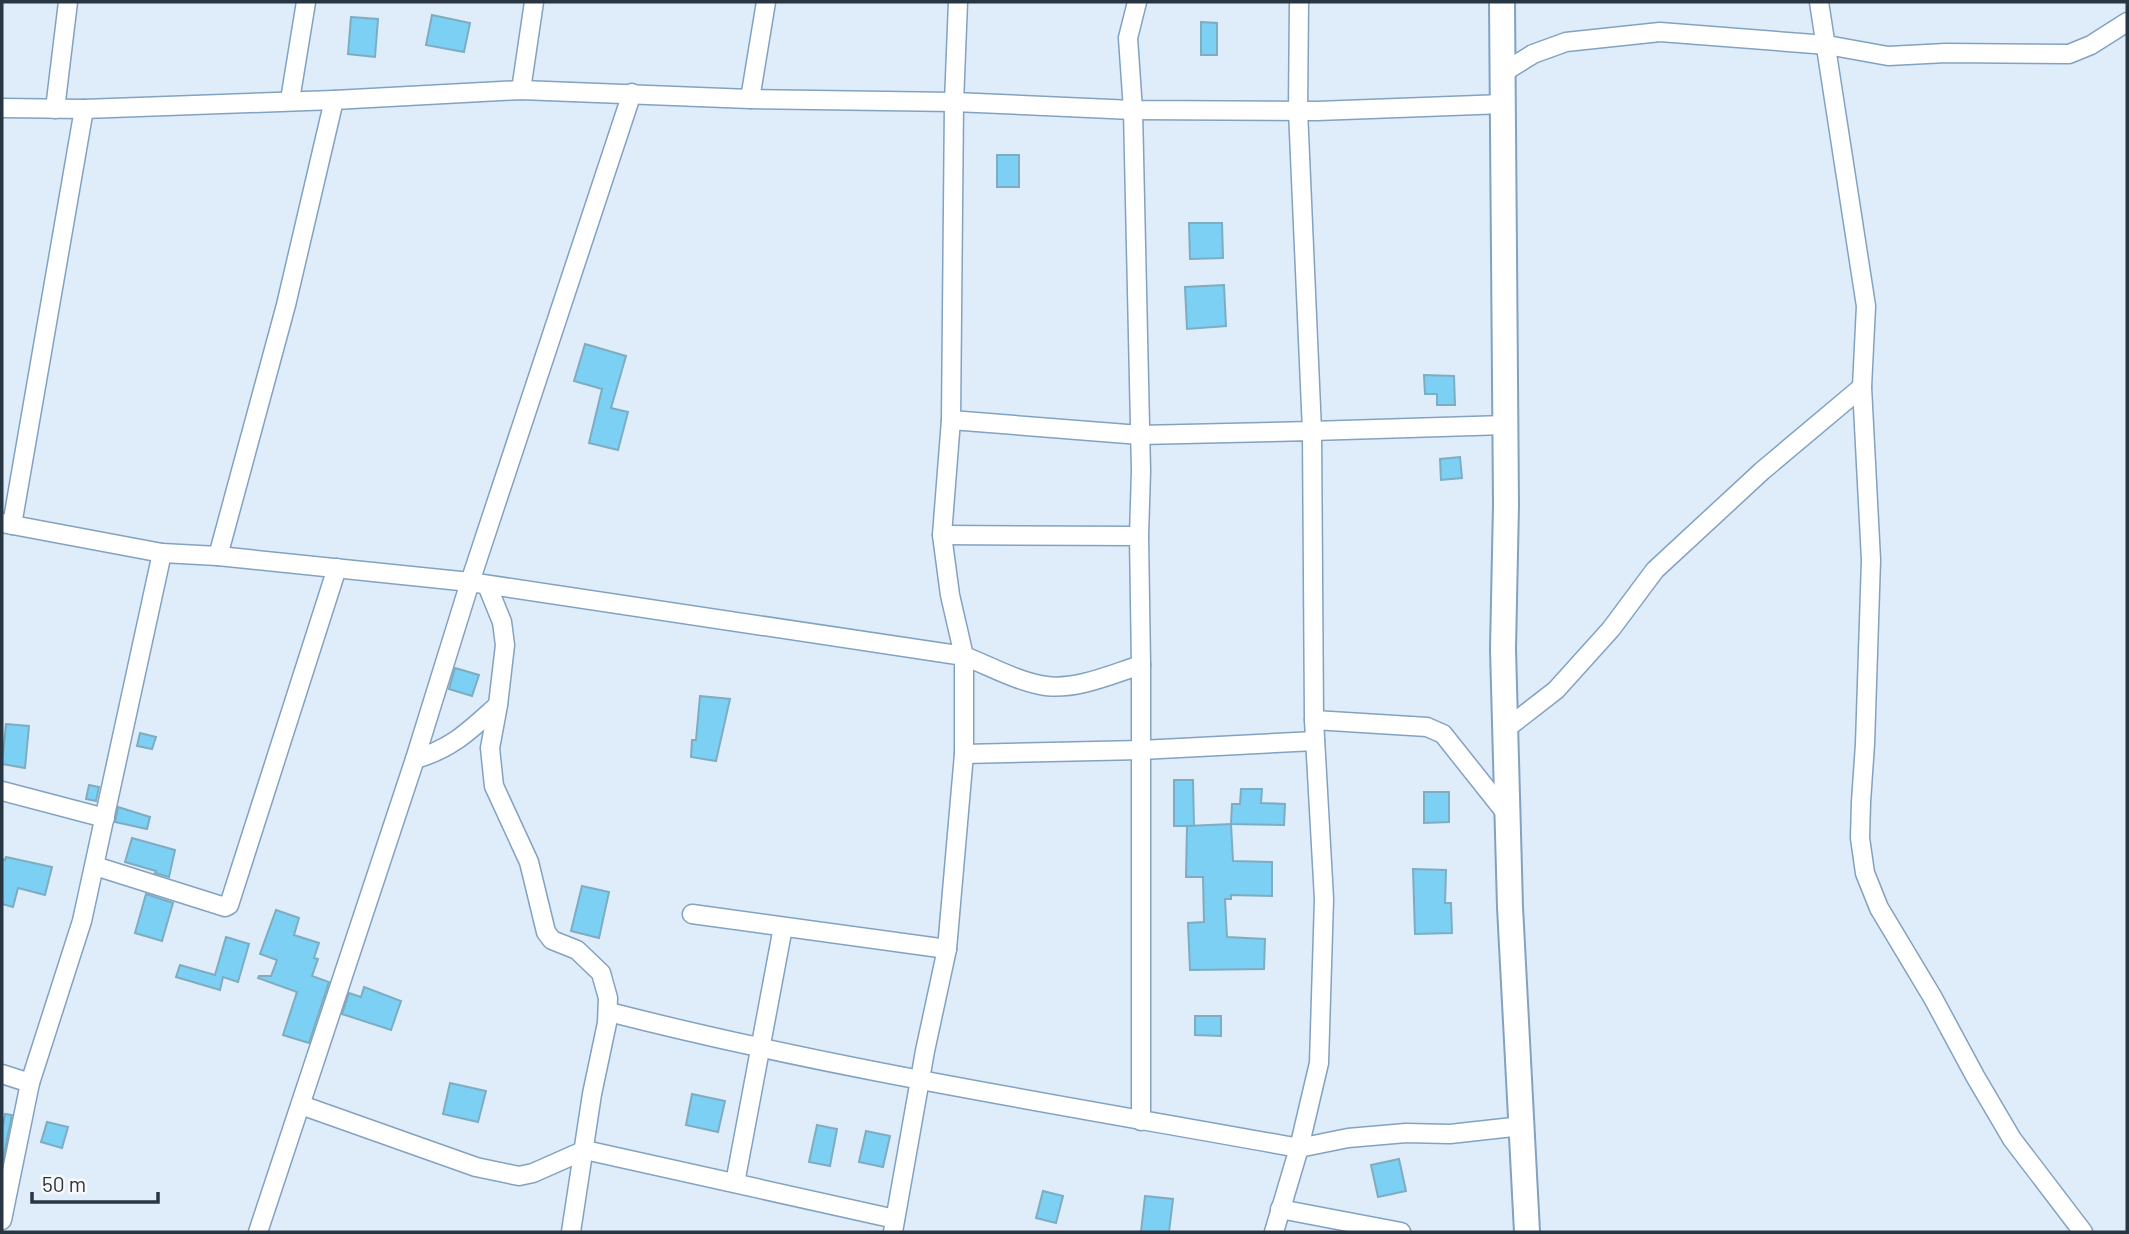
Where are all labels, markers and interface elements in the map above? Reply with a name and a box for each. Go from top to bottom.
scale bar [32,1160,158,1204]
text: 50 m [42,1171,86,1196]

